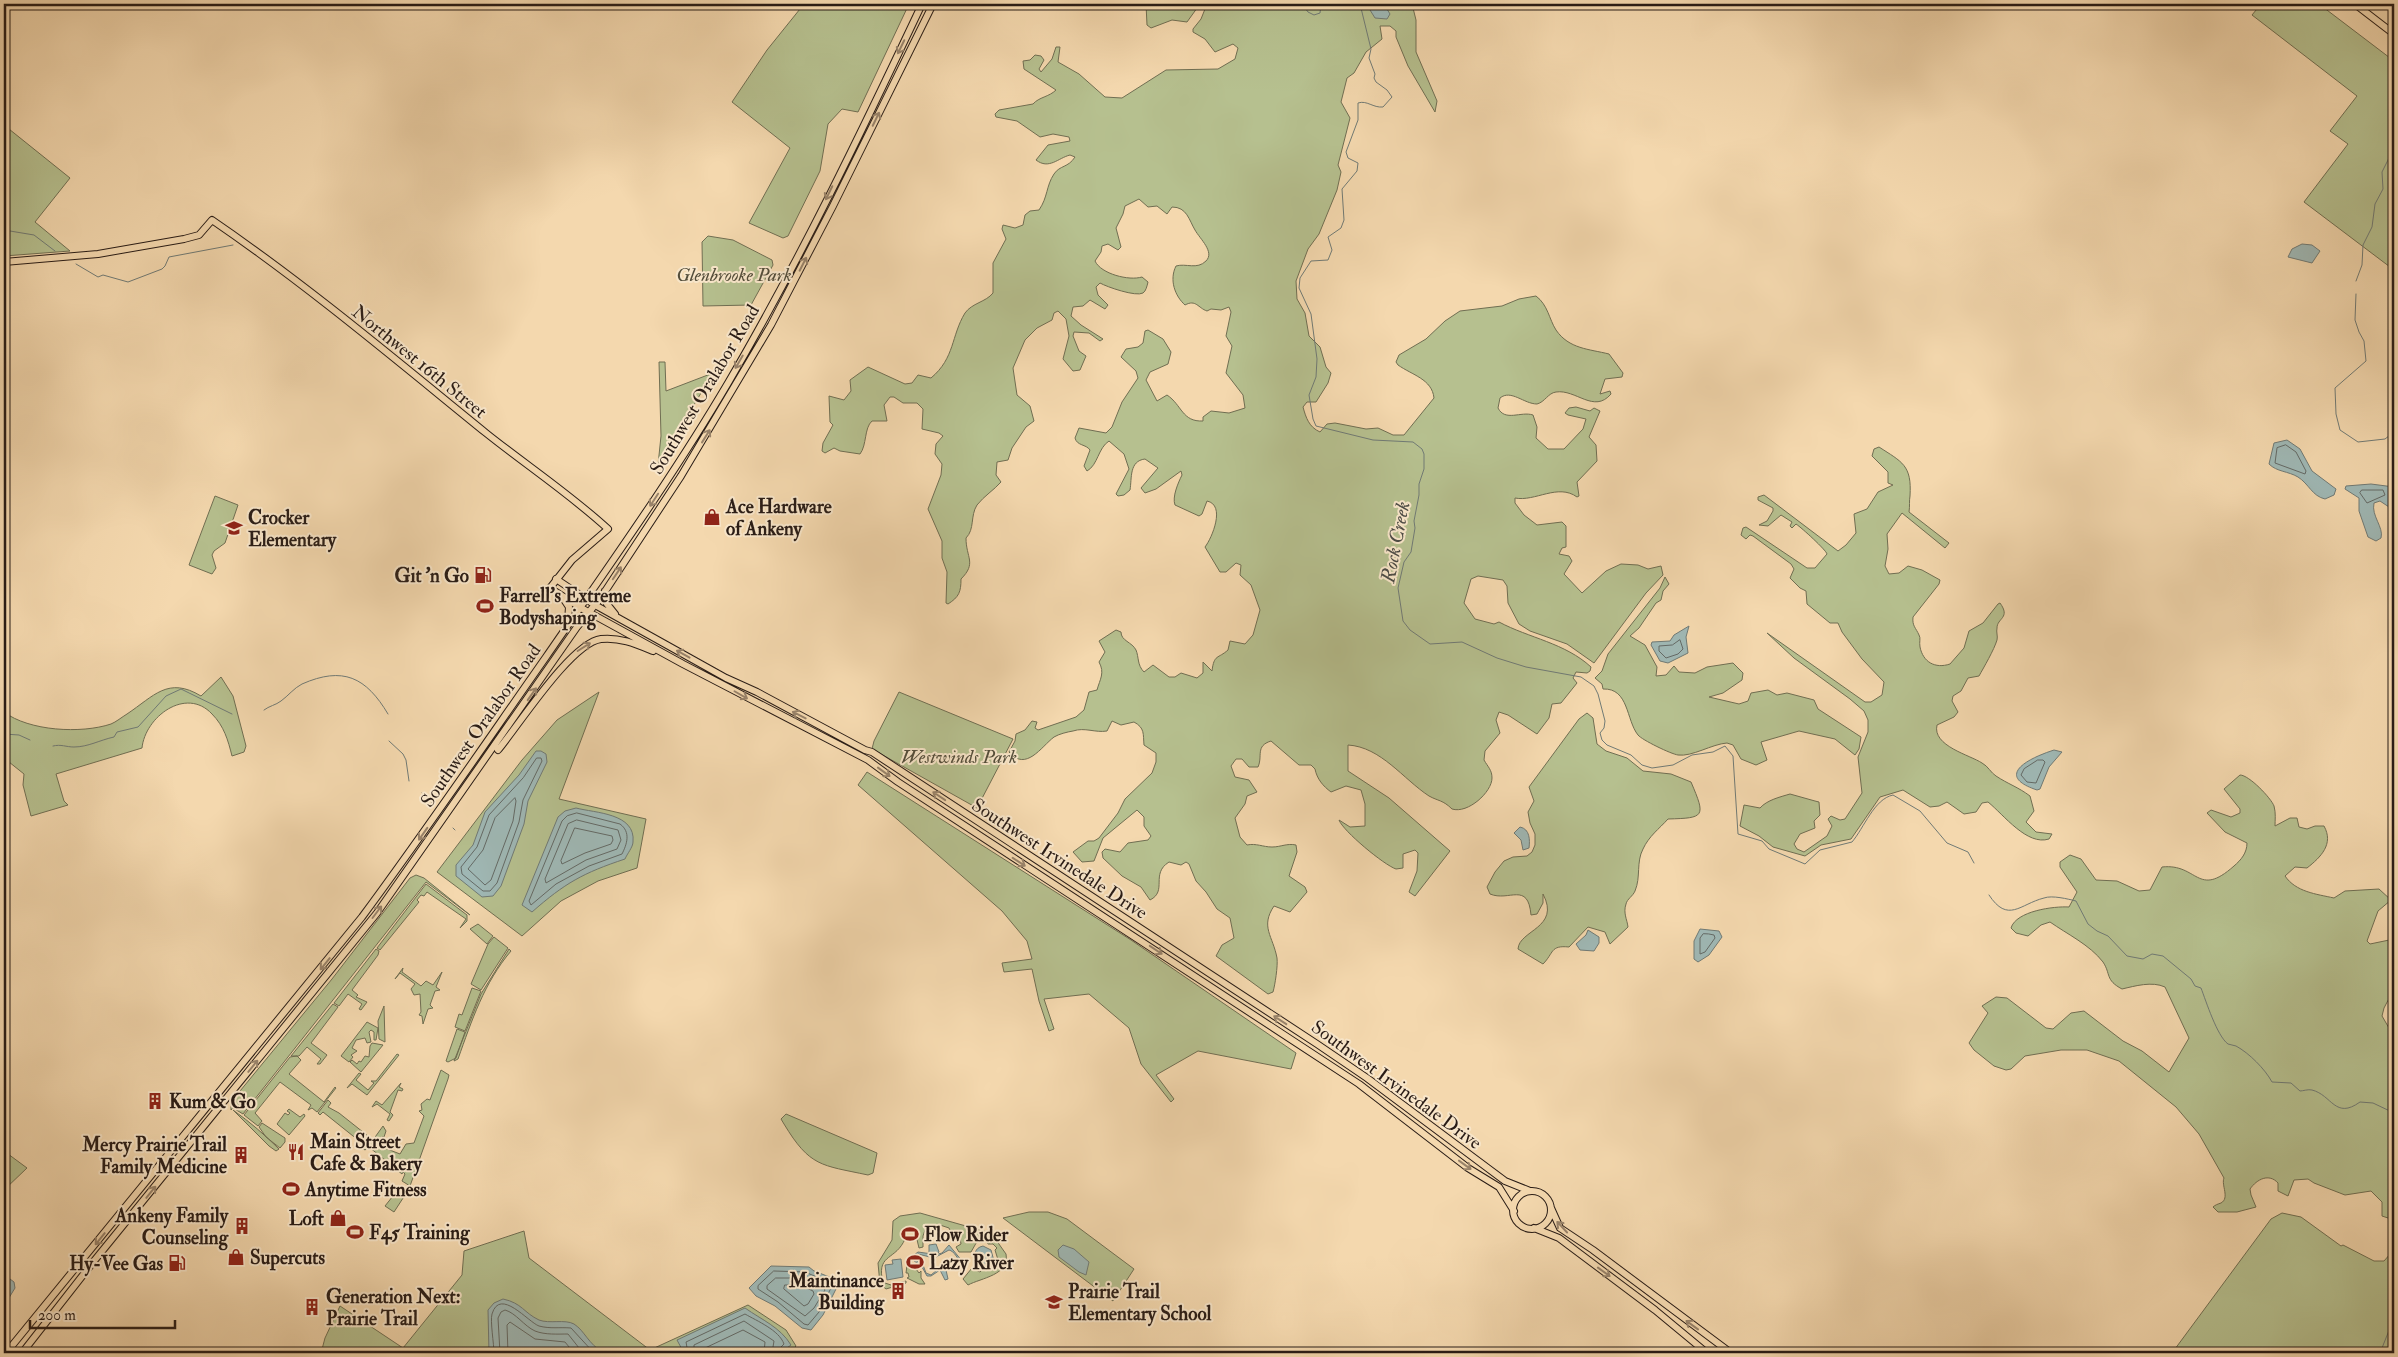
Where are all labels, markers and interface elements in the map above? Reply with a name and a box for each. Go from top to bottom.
one-way arrow [896,40,906,55]
one-way arrow [871,112,881,127]
one-way arrow [824,185,833,200]
one-way arrow [798,257,808,272]
park label: Glenbrooke Park [676,263,792,287]
street label: Northwest 16th Street [347,300,492,424]
street label: Southwest Oralabor Road [645,300,765,479]
one-way arrow [734,355,744,369]
one-way arrow [702,430,712,444]
one-way arrow [648,493,658,507]
place label: Ace Hardware of Ankeny [725,495,832,542]
water label: Rock Creek [1375,499,1416,586]
place label: Crocker Elementary [248,506,337,553]
shop icon: Ace Hardware of Ankeny [702,507,722,527]
school or university icon: Crocker Elementary [224,518,244,538]
place label: Git 'n Go [395,564,469,588]
fuel station icon: Git 'n Go [473,565,493,585]
one-way arrow [613,566,623,580]
place label: Farrell's Extreme Bodyshaping [499,584,631,631]
sports icon: Farrell's Extreme Bodyshaping [475,596,495,616]
street label: Southwest Oralabor Road [415,639,547,812]
one-way arrow [577,642,591,652]
one-way arrow [675,649,690,659]
one-way arrow [527,687,537,701]
one-way arrow [734,690,748,700]
one-way arrow [792,710,807,720]
park label: Westwinds Park [901,745,1017,769]
one-way arrow [877,767,891,777]
one-way arrow [932,791,946,801]
street label: Southwest Irvinedale Drive [967,793,1152,925]
one-way arrow [418,827,428,841]
one-way arrow [1012,857,1026,867]
one-way arrow [372,906,383,919]
one-way arrow [1148,945,1162,955]
one-way arrow [319,957,330,970]
one-way arrow [1273,1015,1287,1025]
street label: Southwest Irvinedale Drive [1306,1015,1486,1155]
one-way arrow [248,1060,259,1073]
place label: Kum & Go [169,1090,256,1114]
building icon: Kum & Go [145,1091,165,1111]
place label: Main Street Cafe & Bakery [309,1130,423,1177]
place label: Mercy Prairie Trail Family Medicine [81,1133,227,1180]
restaurant icon: Main Street Cafe & Bakery [286,1142,306,1162]
building icon: Mercy Prairie Trail Family Medicine [231,1145,251,1165]
one-way arrow [1458,1160,1471,1171]
place label: Anytime Fitness [304,1178,427,1203]
sports icon: Anytime Fitness [281,1179,301,1199]
one-way arrow [145,1186,156,1199]
place label: Ankeny Family Counseling [114,1204,229,1251]
place label: Loft [289,1207,325,1231]
shop icon: Loft [328,1208,348,1228]
building icon: Ankeny Family Counseling [232,1216,252,1236]
place label: F45 Training [369,1221,470,1246]
one-way arrow [1556,1221,1568,1234]
sports icon: F45 Training [345,1222,365,1242]
place label: Flow Rider [924,1223,1009,1247]
sports icon: Flow Rider [900,1224,920,1244]
one-way arrow [94,1232,106,1245]
place label: Supercuts [250,1246,325,1271]
shop icon: Supercuts [226,1247,246,1267]
place label: Lazy River [929,1251,1015,1276]
place label: Hy-Vee Gas [69,1252,163,1277]
sports icon: Lazy River [905,1252,925,1272]
fuel station icon: Hy-Vee Gas [167,1253,187,1273]
one-way arrow [1597,1267,1611,1277]
place label: Maintinance Building [788,1269,885,1316]
place label: Prairie Trail Elementary School [1068,1280,1212,1327]
building icon: Maintinance Building [888,1281,908,1301]
place label: Generation Next: Prairie Trail [326,1285,461,1331]
school or university icon: Prairie Trail Elementary School [1044,1292,1064,1312]
scale bar [30,1297,175,1329]
building icon: Generation Next: Prairie Trail [302,1297,322,1317]
text: 200 m [38,1306,76,1325]
one-way arrow [1686,1319,1699,1330]

